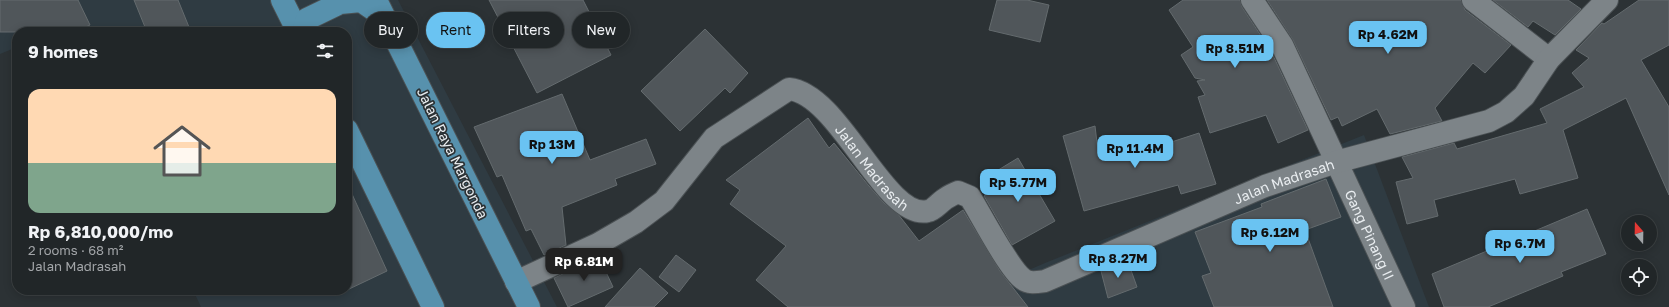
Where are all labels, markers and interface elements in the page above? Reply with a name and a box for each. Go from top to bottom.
chip: Buy [364,12,418,48]
chip: Rent [426,12,485,48]
chip: Filters [493,12,564,48]
chip: New [572,12,630,48]
pin: Rp 4.62M [1347,21,1429,55]
text: Rp 4.62M [1358,26,1418,42]
pin: Rp 8.51M [1194,35,1276,69]
icon: filters [314,40,336,62]
text: Rp 8.51M [1206,40,1264,56]
text: 9 homes [28,41,98,62]
street label: Jalan Raya Margonda [414,85,492,221]
icon: home [146,115,218,187]
street label: Jalan Madrasah [832,121,912,214]
pin: Rp 13M [519,131,585,165]
pin: Rp 11.4M [1094,135,1176,169]
text: Rp 13M [529,136,575,152]
text: Rp 11.4M [1106,140,1164,156]
street label: Jalan Madrasah [1231,155,1336,207]
pin: Rp 5.77M [977,169,1059,203]
text: Rp 5.77M [989,174,1047,190]
street label: Gang Pinang II [1342,187,1398,282]
north arrow [1621,215,1657,251]
map controls [1621,215,1657,295]
pin: Rp 6.12M [1229,219,1311,253]
text: Rp 6,810,000/mo [28,221,173,242]
text: Rp 6.12M [1241,224,1299,240]
pin: Rp 6.7M [1483,230,1557,264]
text: Rp 6.7M [1494,235,1546,251]
text: 2 rooms · 68 m² [28,242,123,258]
pin: Rp 8.27M [1077,245,1159,279]
pin: Rp 6.81M [543,248,625,282]
text: Rp 8.27M [1088,250,1148,266]
text: Rp 6.81M [554,253,614,269]
text: Jalan Madrasah [28,258,126,274]
button: locate [1621,259,1657,295]

